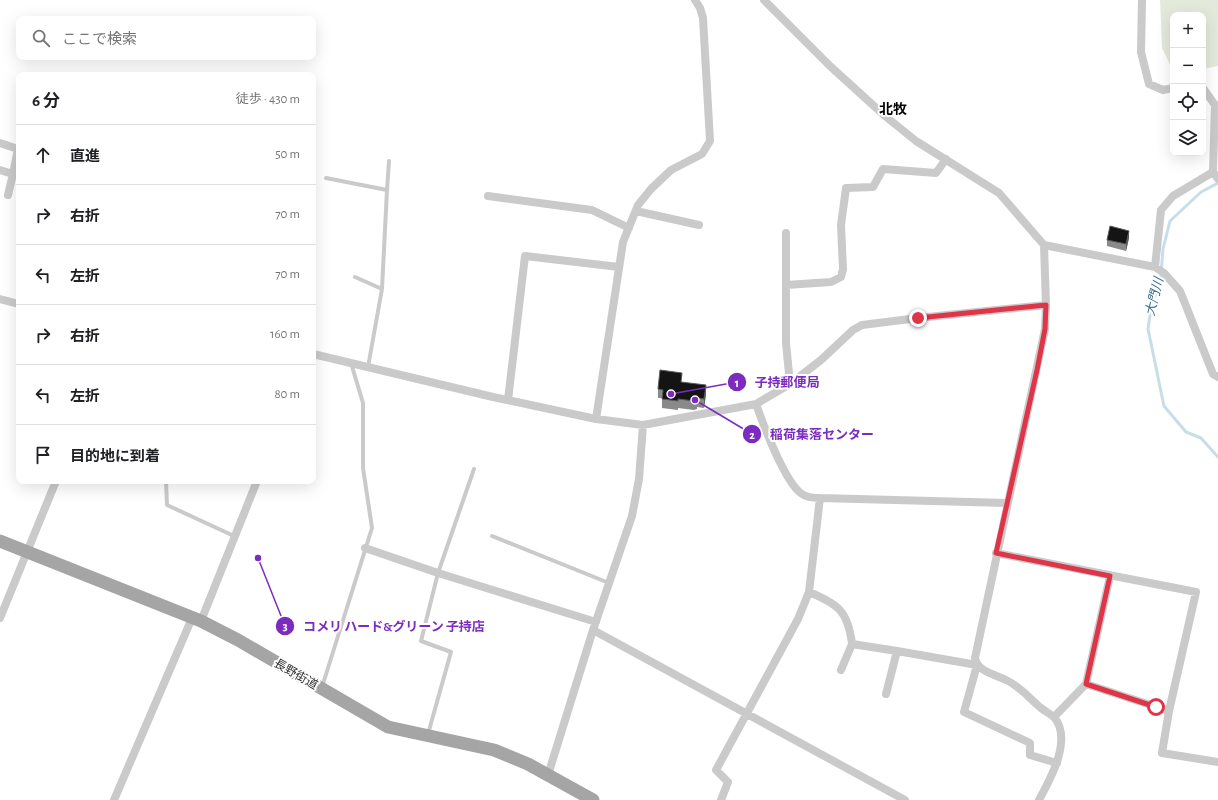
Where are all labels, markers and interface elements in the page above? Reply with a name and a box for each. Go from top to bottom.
map controls [1170,12,1206,156]
button: + [1170,12,1206,48]
search box [16,16,316,60]
icon: search [30,27,52,49]
text: ここで検索 [62,32,137,47]
button: − [1170,48,1206,84]
button: locate [1170,84,1206,120]
text: 6 分 [32,92,60,109]
text: 徒歩 · 430 m [236,93,300,106]
district label: 北牧 [879,101,907,117]
button: layers [1170,120,1206,156]
icon: ahead [32,144,54,166]
text: 50 m [275,148,300,161]
text: 直進 [70,149,100,164]
icon: right [32,204,54,226]
text: 70 m [275,208,300,221]
text: 右折 [70,209,100,224]
icon: left [32,264,54,286]
text: 70 m [275,268,300,281]
text: 左折 [70,269,100,284]
water label: 大門川 [1143,274,1167,318]
route end [909,309,927,327]
icon: right [32,324,54,346]
text: 160 m [270,328,300,341]
text: 右折 [70,329,100,344]
callout: 子持郵便局 [727,370,828,395]
text: 子持郵便局 [754,375,820,390]
text: 1 [735,377,739,389]
icon: left [32,384,54,406]
text: 80 m [274,388,300,401]
text: 左折 [70,389,100,404]
callout: 稲荷集落センター [742,422,882,447]
text: 稲荷集落センター [770,427,874,442]
text: 2 [749,429,755,441]
icon: arrive [32,444,54,466]
text: 目的地に到着 [70,449,160,464]
callout: コメリ ハード&グリーン 子持店 [275,614,493,639]
text: コメリ ハード&グリーン 子持店 [303,619,485,634]
text: 3 [282,620,288,632]
street label: 長野街道 [272,656,320,691]
route start [1147,698,1165,716]

